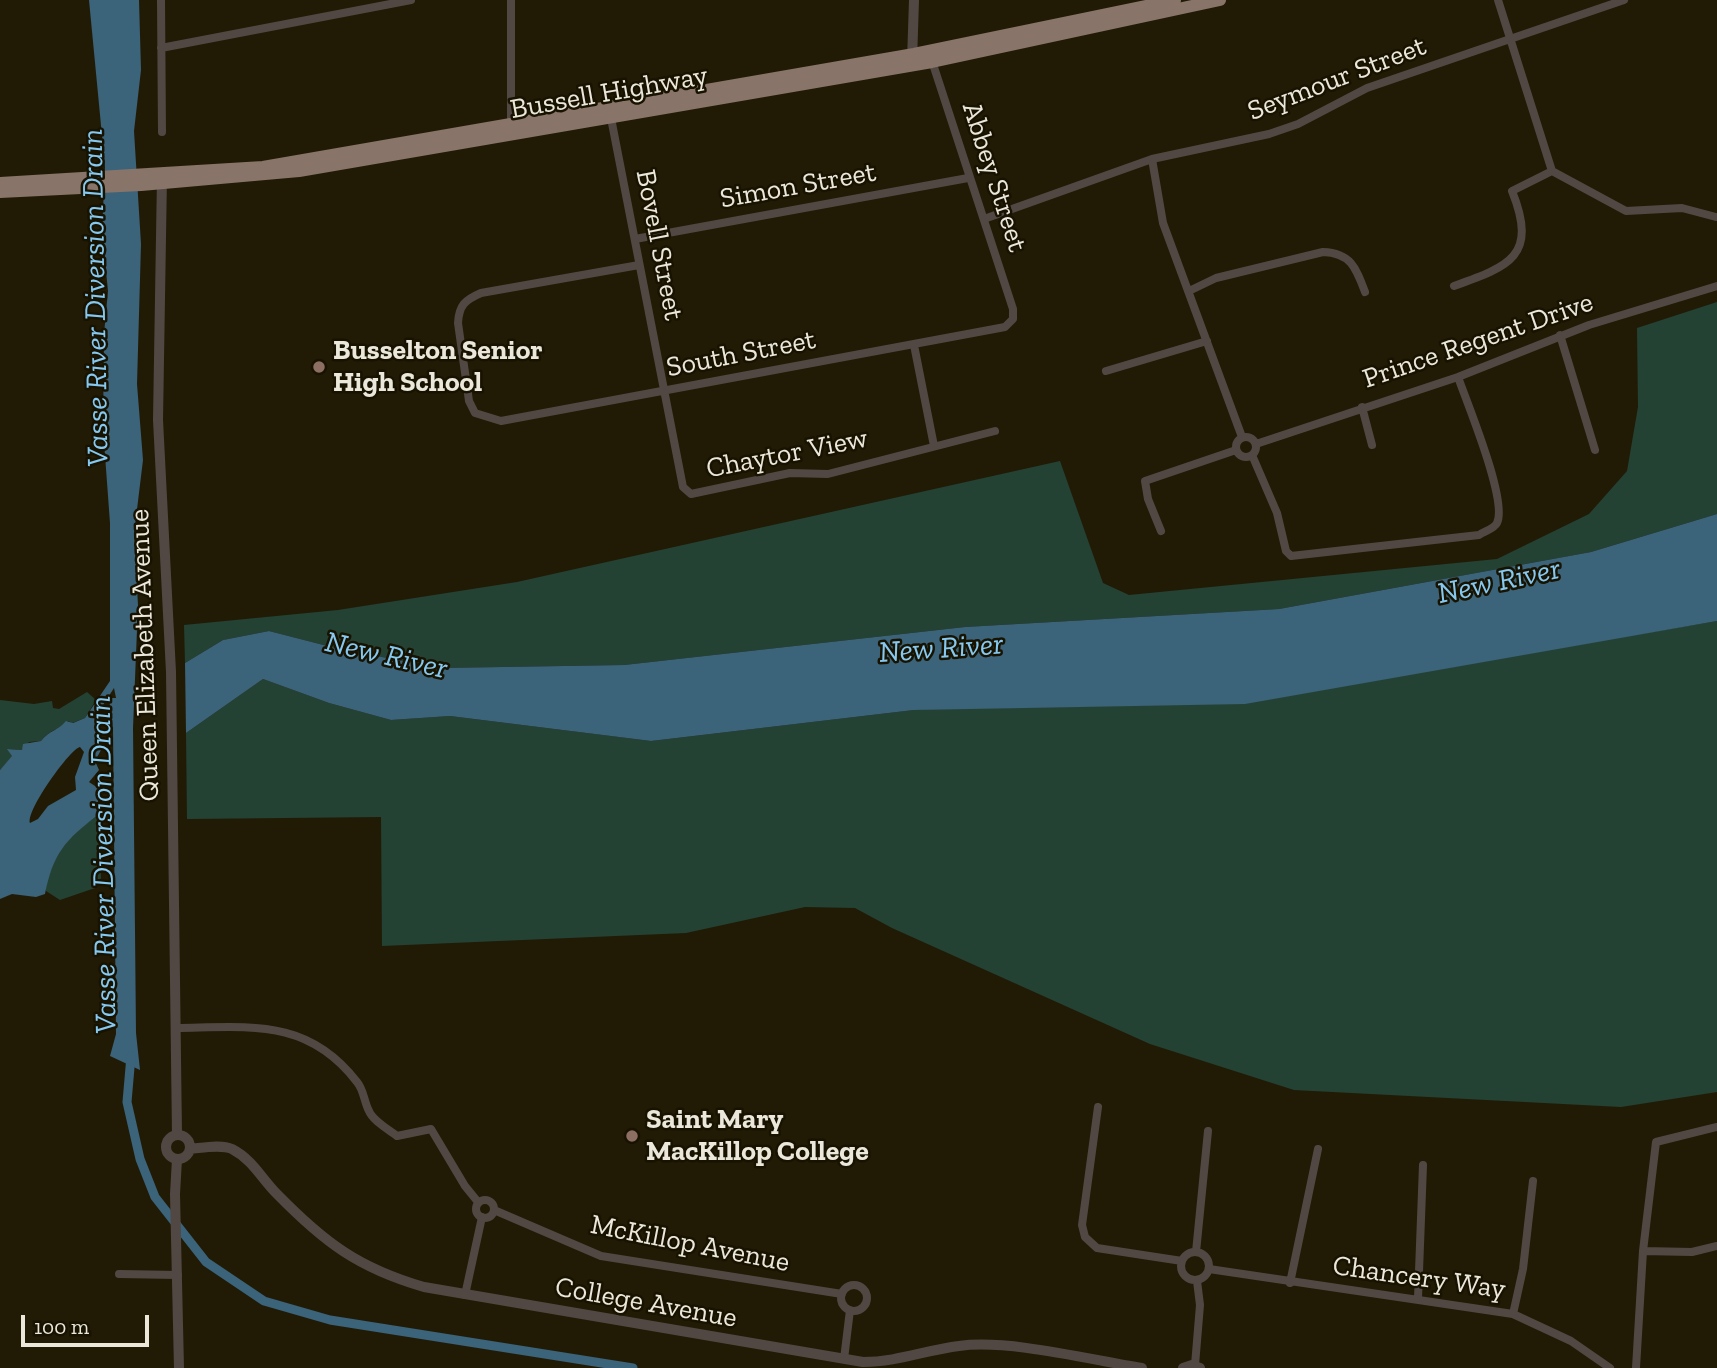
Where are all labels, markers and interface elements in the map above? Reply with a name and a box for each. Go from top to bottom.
street label: Seymour Street [1243,30,1431,128]
street label: Bussell Highway [508,59,710,127]
street label: Abbey Street [954,98,1034,256]
water label: Vasse River Diversion Drain [75,129,117,467]
street label: Simon Street [718,156,878,216]
street label: Bovell Street [628,167,690,323]
street label: Prince Regent Drive [1358,286,1598,396]
street label: South Street [664,323,818,385]
place label: Busselton Senior High School [333,334,543,400]
marker: Busselton Senior High School [311,359,327,375]
street label: Chaytor View [703,422,871,486]
street label: Queen Elizabeth Avenue [123,508,167,802]
water label: New River [1434,551,1564,613]
water label: New River [321,624,451,688]
water label: New River [878,627,1004,671]
water label: Vasse River Diversion Drain [83,696,125,1034]
place label: Saint Mary MacKillop College [646,1103,869,1169]
marker: Saint Mary MacKillop College [624,1128,640,1144]
street label: McKillop Avenue [588,1208,792,1280]
street label: Chancery Way [1330,1249,1508,1307]
street label: College Avenue [552,1270,740,1336]
scale bar [24,1302,152,1346]
text: 100 m [34,1314,89,1339]

